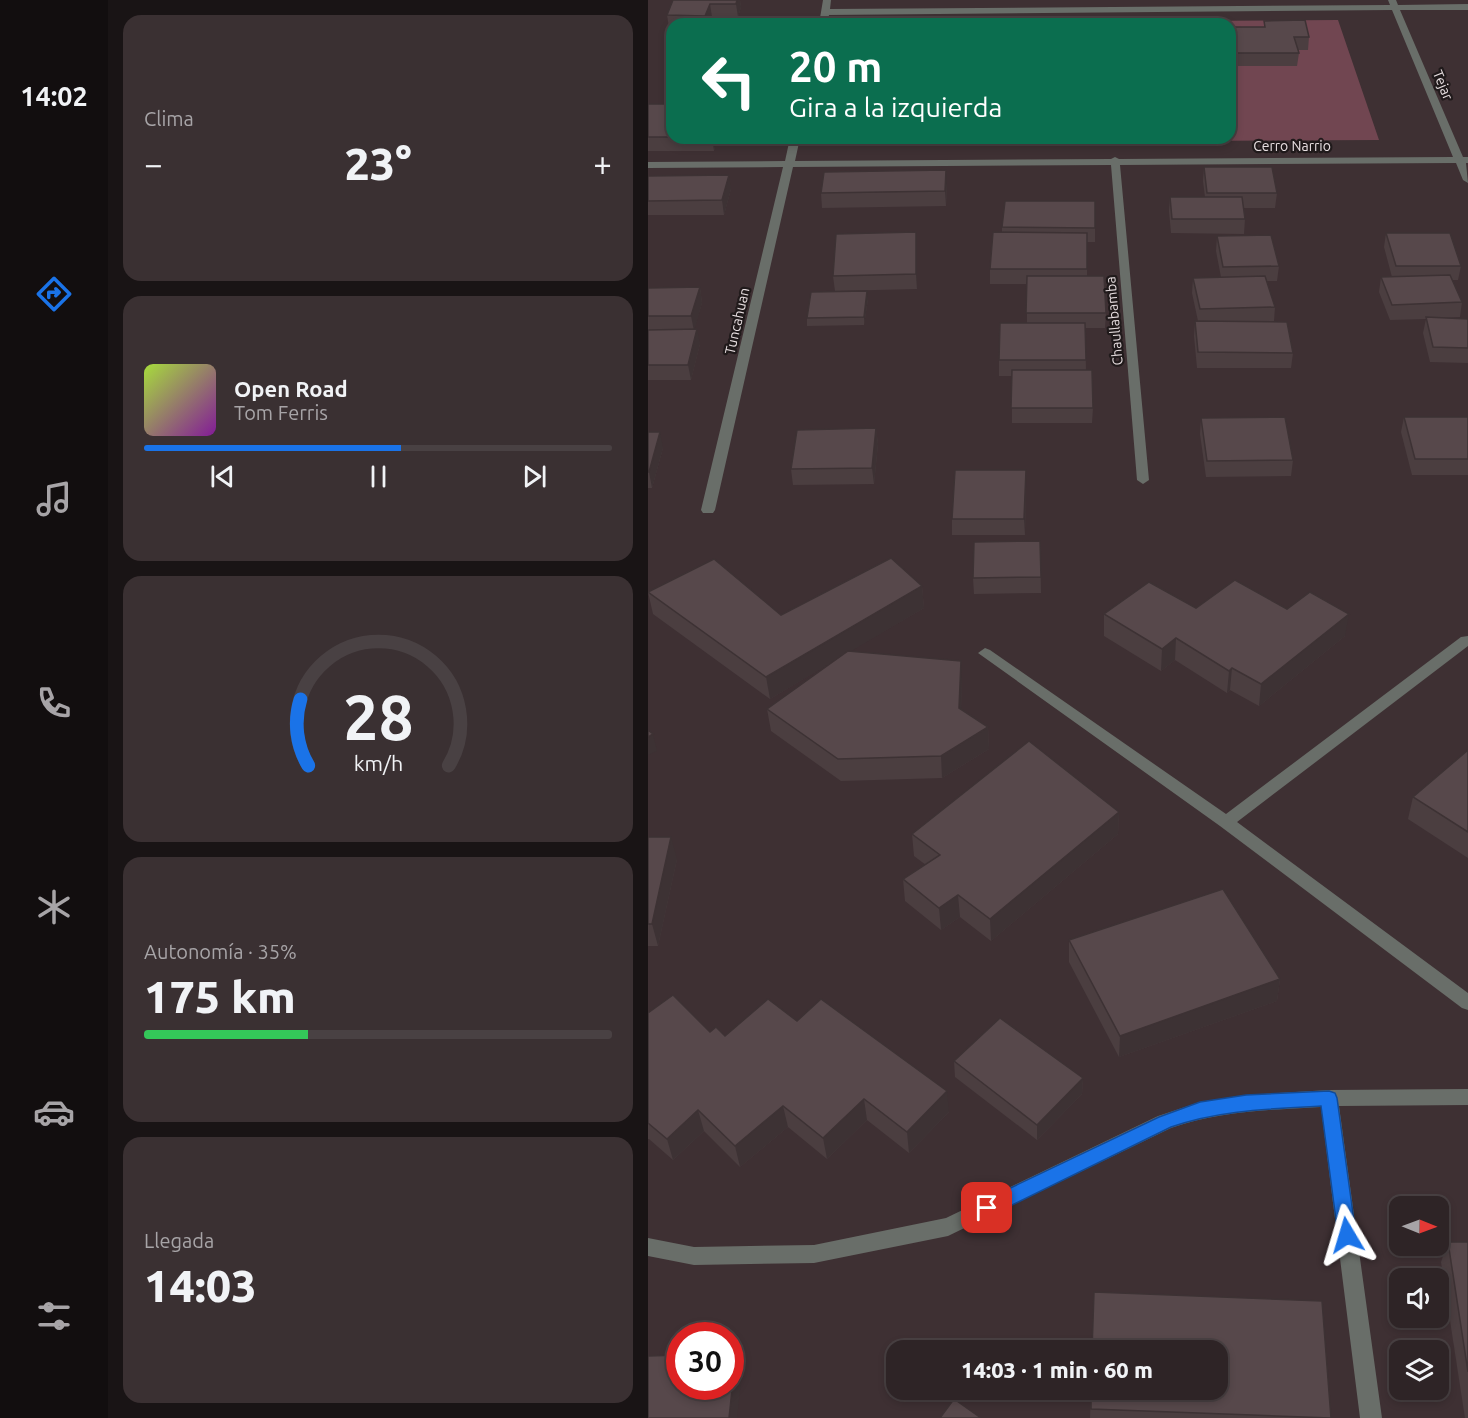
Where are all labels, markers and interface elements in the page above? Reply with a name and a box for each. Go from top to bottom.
icon: left [690,42,768,120]
text: 20 m [789,43,883,90]
street label: Tejar [1430,68,1457,103]
text: 14:02 [20,81,88,111]
text: Gira a la izquierda [789,92,1002,122]
text: Clima [144,107,194,130]
text: 23° [344,138,412,189]
street label: Cerro Narrio [1253,138,1331,154]
text: − [144,145,163,182]
text: + [593,145,612,182]
icon: directions [33,273,75,315]
street label: Chaullabamba [1102,276,1126,366]
street label: Tuncahuan [722,286,752,356]
text: Open Road [234,376,348,401]
text: Tom Ferris [234,401,328,424]
icon: previous [206,460,239,493]
icon: pause [362,460,395,493]
icon: next [518,460,551,493]
icon: music [33,478,75,520]
icon: phone [33,682,75,724]
text: 28 [343,682,413,752]
text: km/h [353,751,403,775]
icon: climate [33,886,75,928]
text: Autonomía · 35% [144,940,297,963]
text: 175 km [144,971,296,1022]
icon: car [33,1091,75,1133]
pin [961,1182,1012,1233]
icon: arrive [970,1191,1003,1224]
north arrow [1389,1196,1449,1256]
map controls [1389,1196,1449,1400]
position arrow [1315,1203,1379,1267]
text: Llegada [144,1229,214,1252]
text: 14:03 [144,1260,257,1311]
button: sound [1389,1268,1449,1328]
icon: filters [33,1295,75,1337]
speed limit sign: 30 [666,1322,744,1400]
button: layers [1389,1340,1449,1400]
text: 14:03 · 1 min · 60 m [961,1357,1153,1382]

